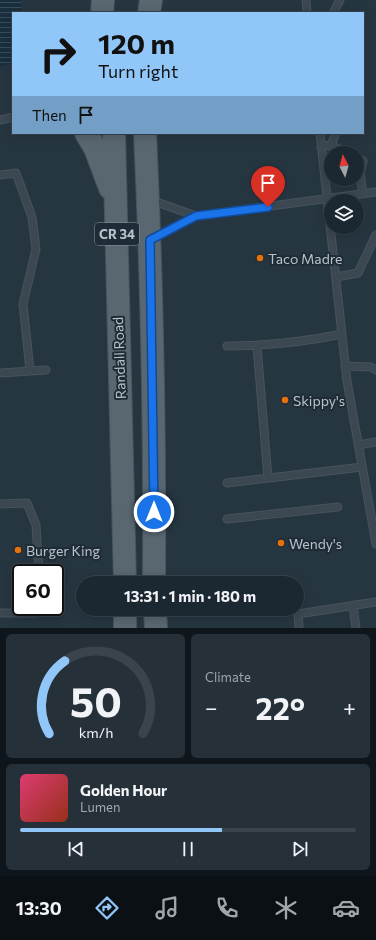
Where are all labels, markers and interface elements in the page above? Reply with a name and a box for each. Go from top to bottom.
text: 120 m [98,26,175,60]
icon: right [32,28,84,80]
text: Turn right [98,60,178,82]
icon: arrive [75,104,97,126]
text: Then [32,106,67,124]
north arrow [324,146,364,186]
map controls [324,146,364,234]
pin [251,166,285,207]
icon: arrive [257,172,279,194]
button: layers [324,194,364,234]
road number: CR 34 [95,223,139,245]
place label: Taco Madre [268,250,342,267]
marker: Taco Madre [255,253,265,263]
street label: Randall Road [109,316,129,400]
place label: Skippy's [293,392,345,409]
marker: Skippy's [280,395,290,405]
position arrow [133,491,175,533]
place label: Wendy's [289,535,342,552]
marker: Wendy's [276,538,286,548]
place label: Burger King [26,542,101,559]
marker: Burger King [13,545,23,555]
speed limit sign: 60 [12,564,64,616]
text: 13:31 · 1 min · 180 m [124,587,256,605]
text: Climate [205,669,251,685]
text: 50 [70,675,121,726]
text: 22° [256,689,305,726]
text: − [205,694,218,721]
text: + [343,694,356,721]
text: km/h [78,723,113,741]
text: Golden Hour [80,781,167,799]
text: Lumen [80,799,120,815]
icon: previous [65,838,87,860]
icon: pause [177,838,199,860]
icon: next [289,838,311,860]
icon: directions [93,894,121,922]
icon: music [153,894,181,922]
icon: phone [213,894,241,922]
icon: climate [272,894,300,922]
icon: car [332,894,360,922]
text: 13:30 [16,897,62,919]

